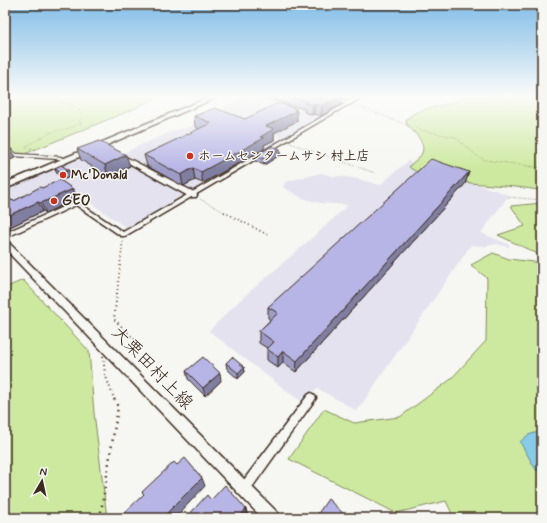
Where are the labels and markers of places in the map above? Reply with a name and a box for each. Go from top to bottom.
place label: ホームセンタームサシ 村上店 [198,148,369,165]
marker: ホームセンタームサシ 村上店 [185,151,195,161]
place label: Mc'Donald [71,167,128,184]
marker: Mc'Donald [58,170,68,180]
place label: GEO [62,191,91,211]
marker: GEO [49,196,59,206]

